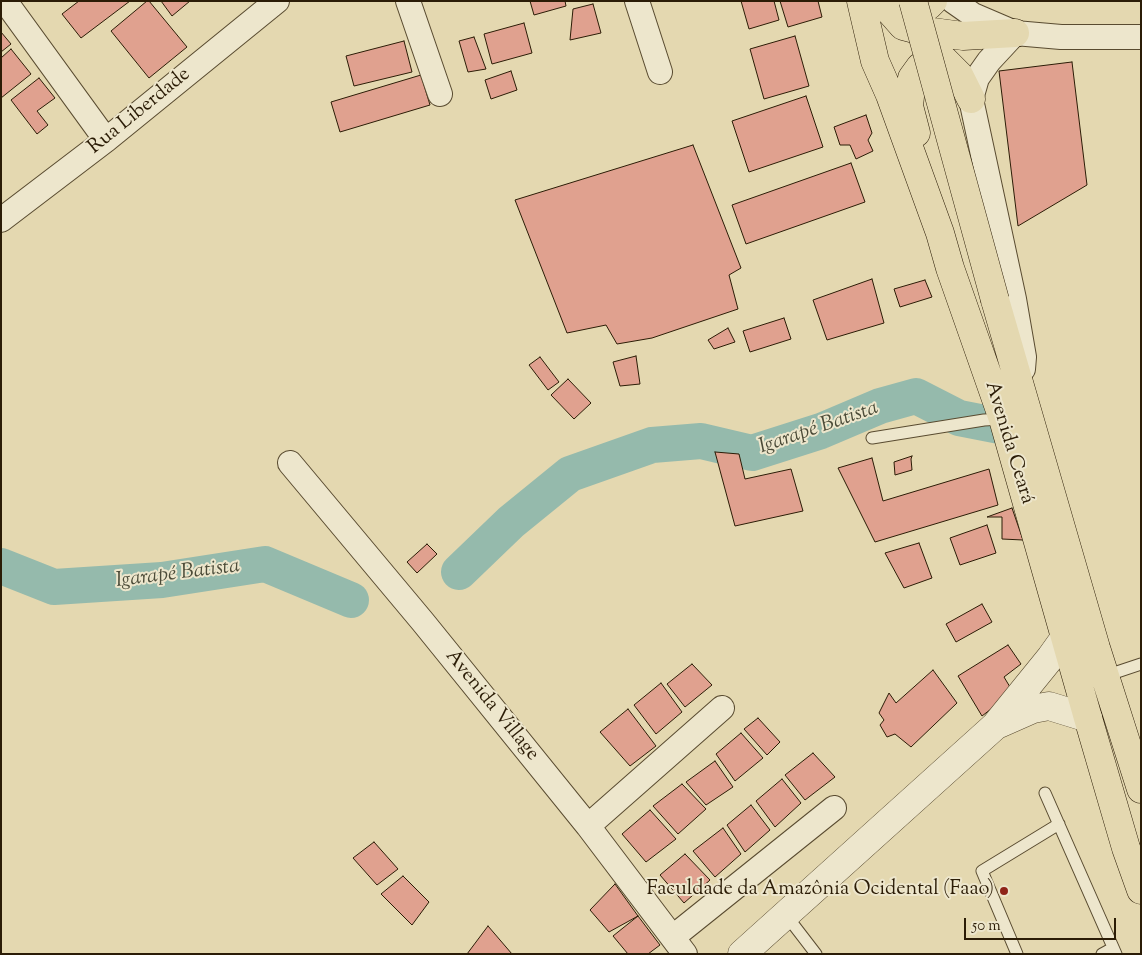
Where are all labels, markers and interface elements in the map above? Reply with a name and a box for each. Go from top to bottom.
street label: Rua Liberdade [84,63,196,161]
street label: Avenida Ceará [978,379,1038,507]
water label: Igarapé Batista [756,397,882,461]
water label: Igarapé Batista [115,555,241,595]
street label: Avenida Village [439,646,543,766]
place label: Faculdade da Amazônia Ocidental (Faao) [647,879,994,903]
marker: Faculdade da Amazônia Ocidental (Faao) [998,885,1010,897]
scale bar [967,908,1120,940]
text: 50 m [972,916,1001,937]

